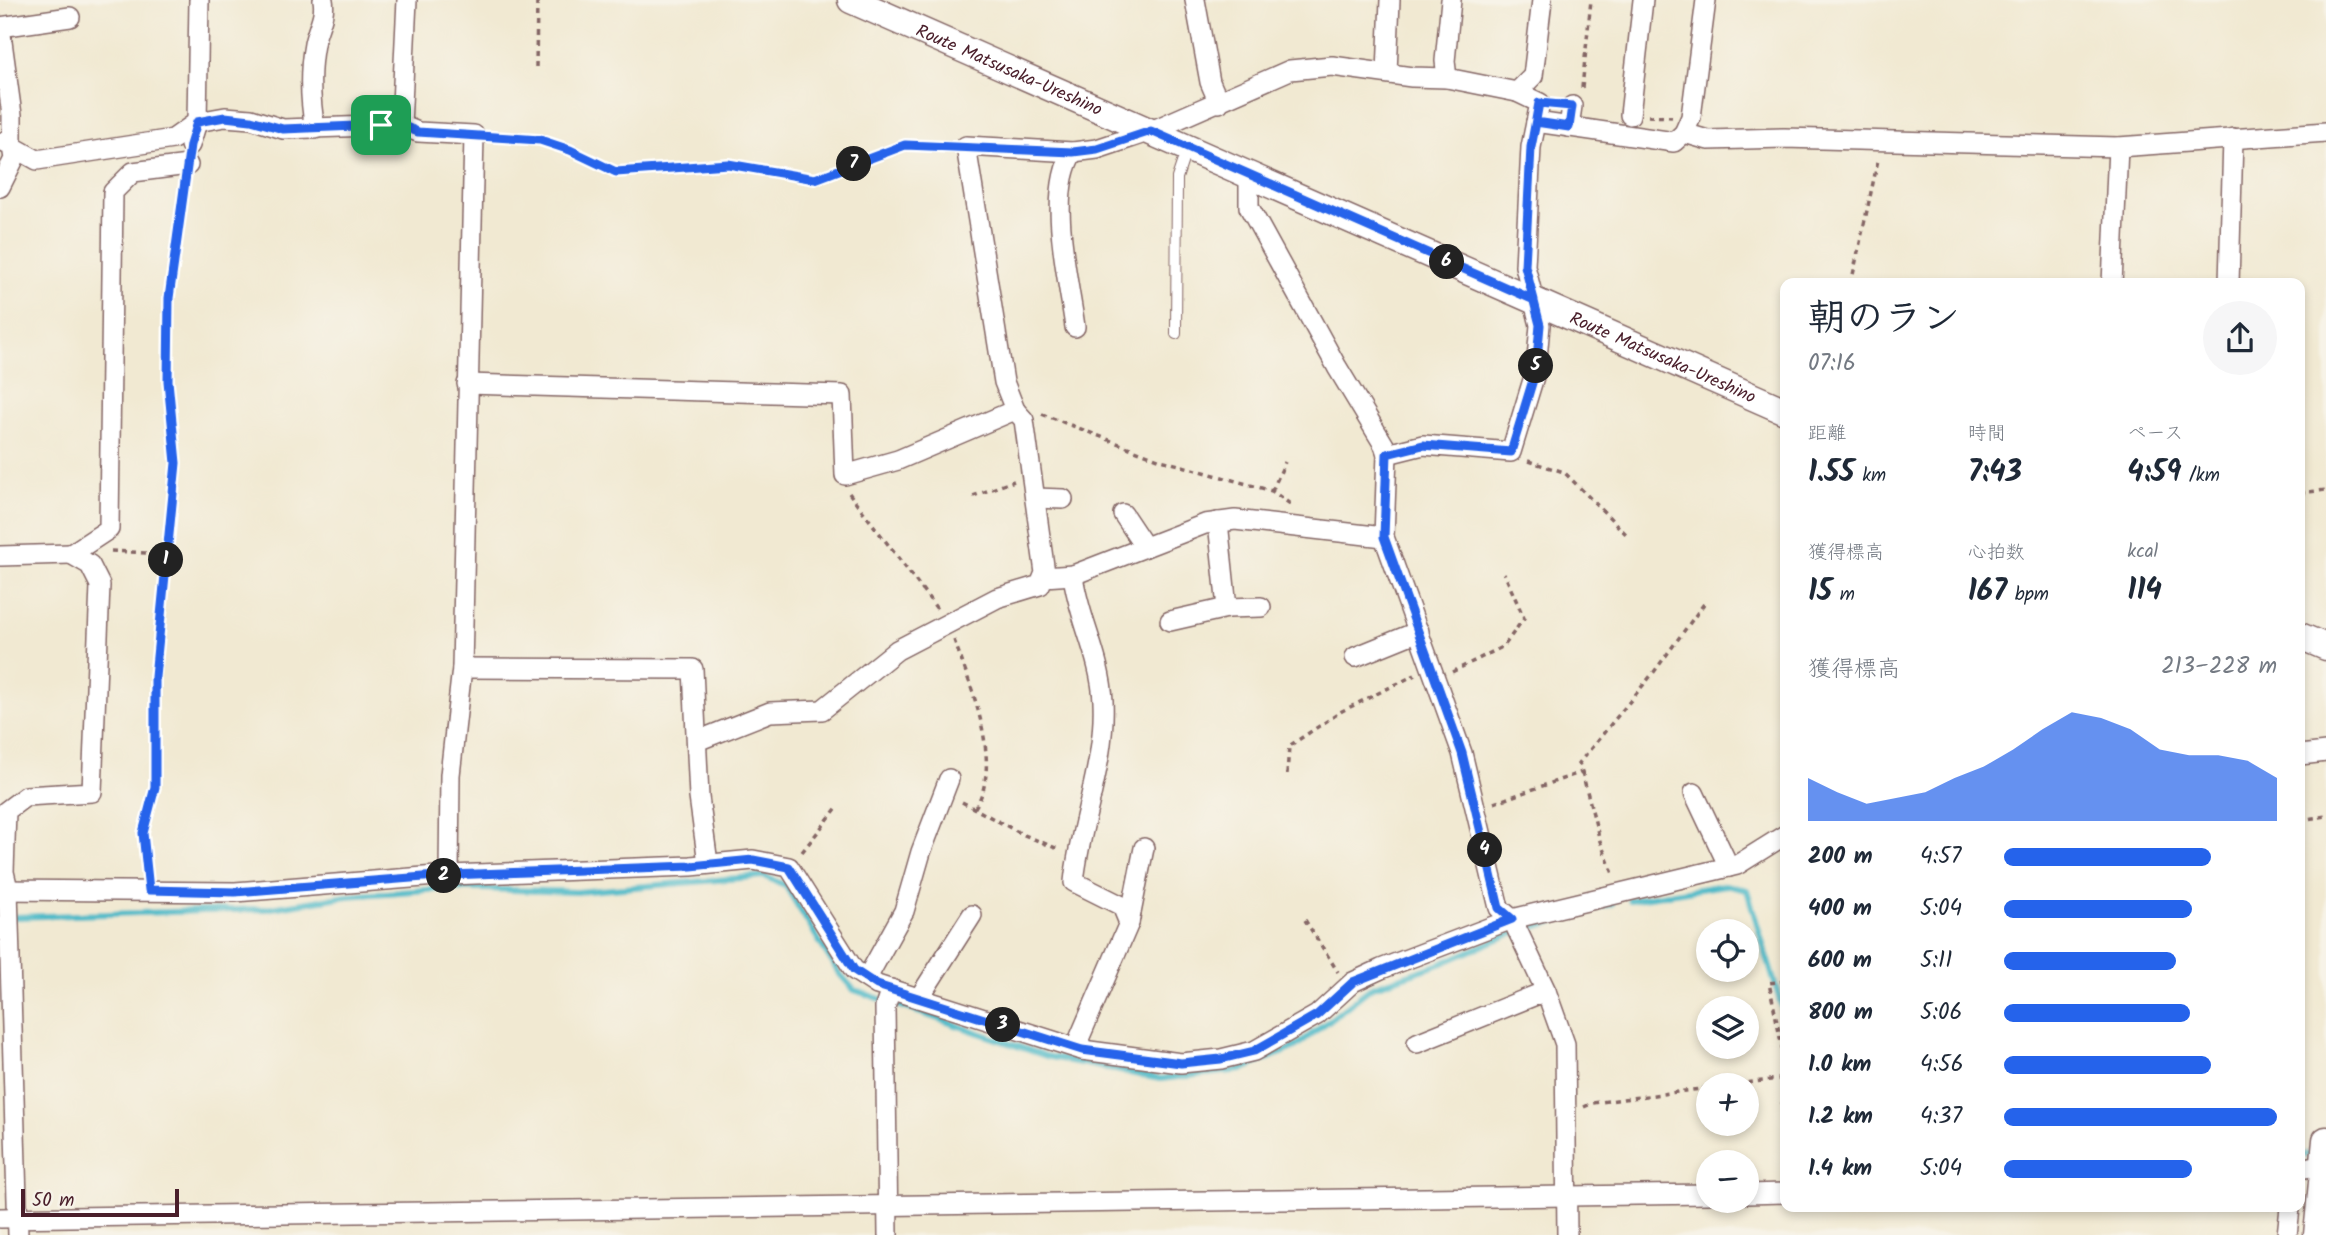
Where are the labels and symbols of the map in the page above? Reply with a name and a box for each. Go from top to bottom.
street label: Route Matsusaka-Ureshino [911,17,1107,125]
pin [351,95,411,155]
pin: 7 [836,146,872,182]
pin: 6 [1430,244,1464,280]
street label: Route Matsusaka-Ureshino [1564,305,1760,412]
pin: 5 [1518,348,1554,384]
pin: 1 [148,542,184,578]
pin: 4 [1468,832,1502,868]
pin: 2 [426,858,462,894]
pin: 3 [986,1007,1020,1042]
scale bar [21,1186,178,1218]

